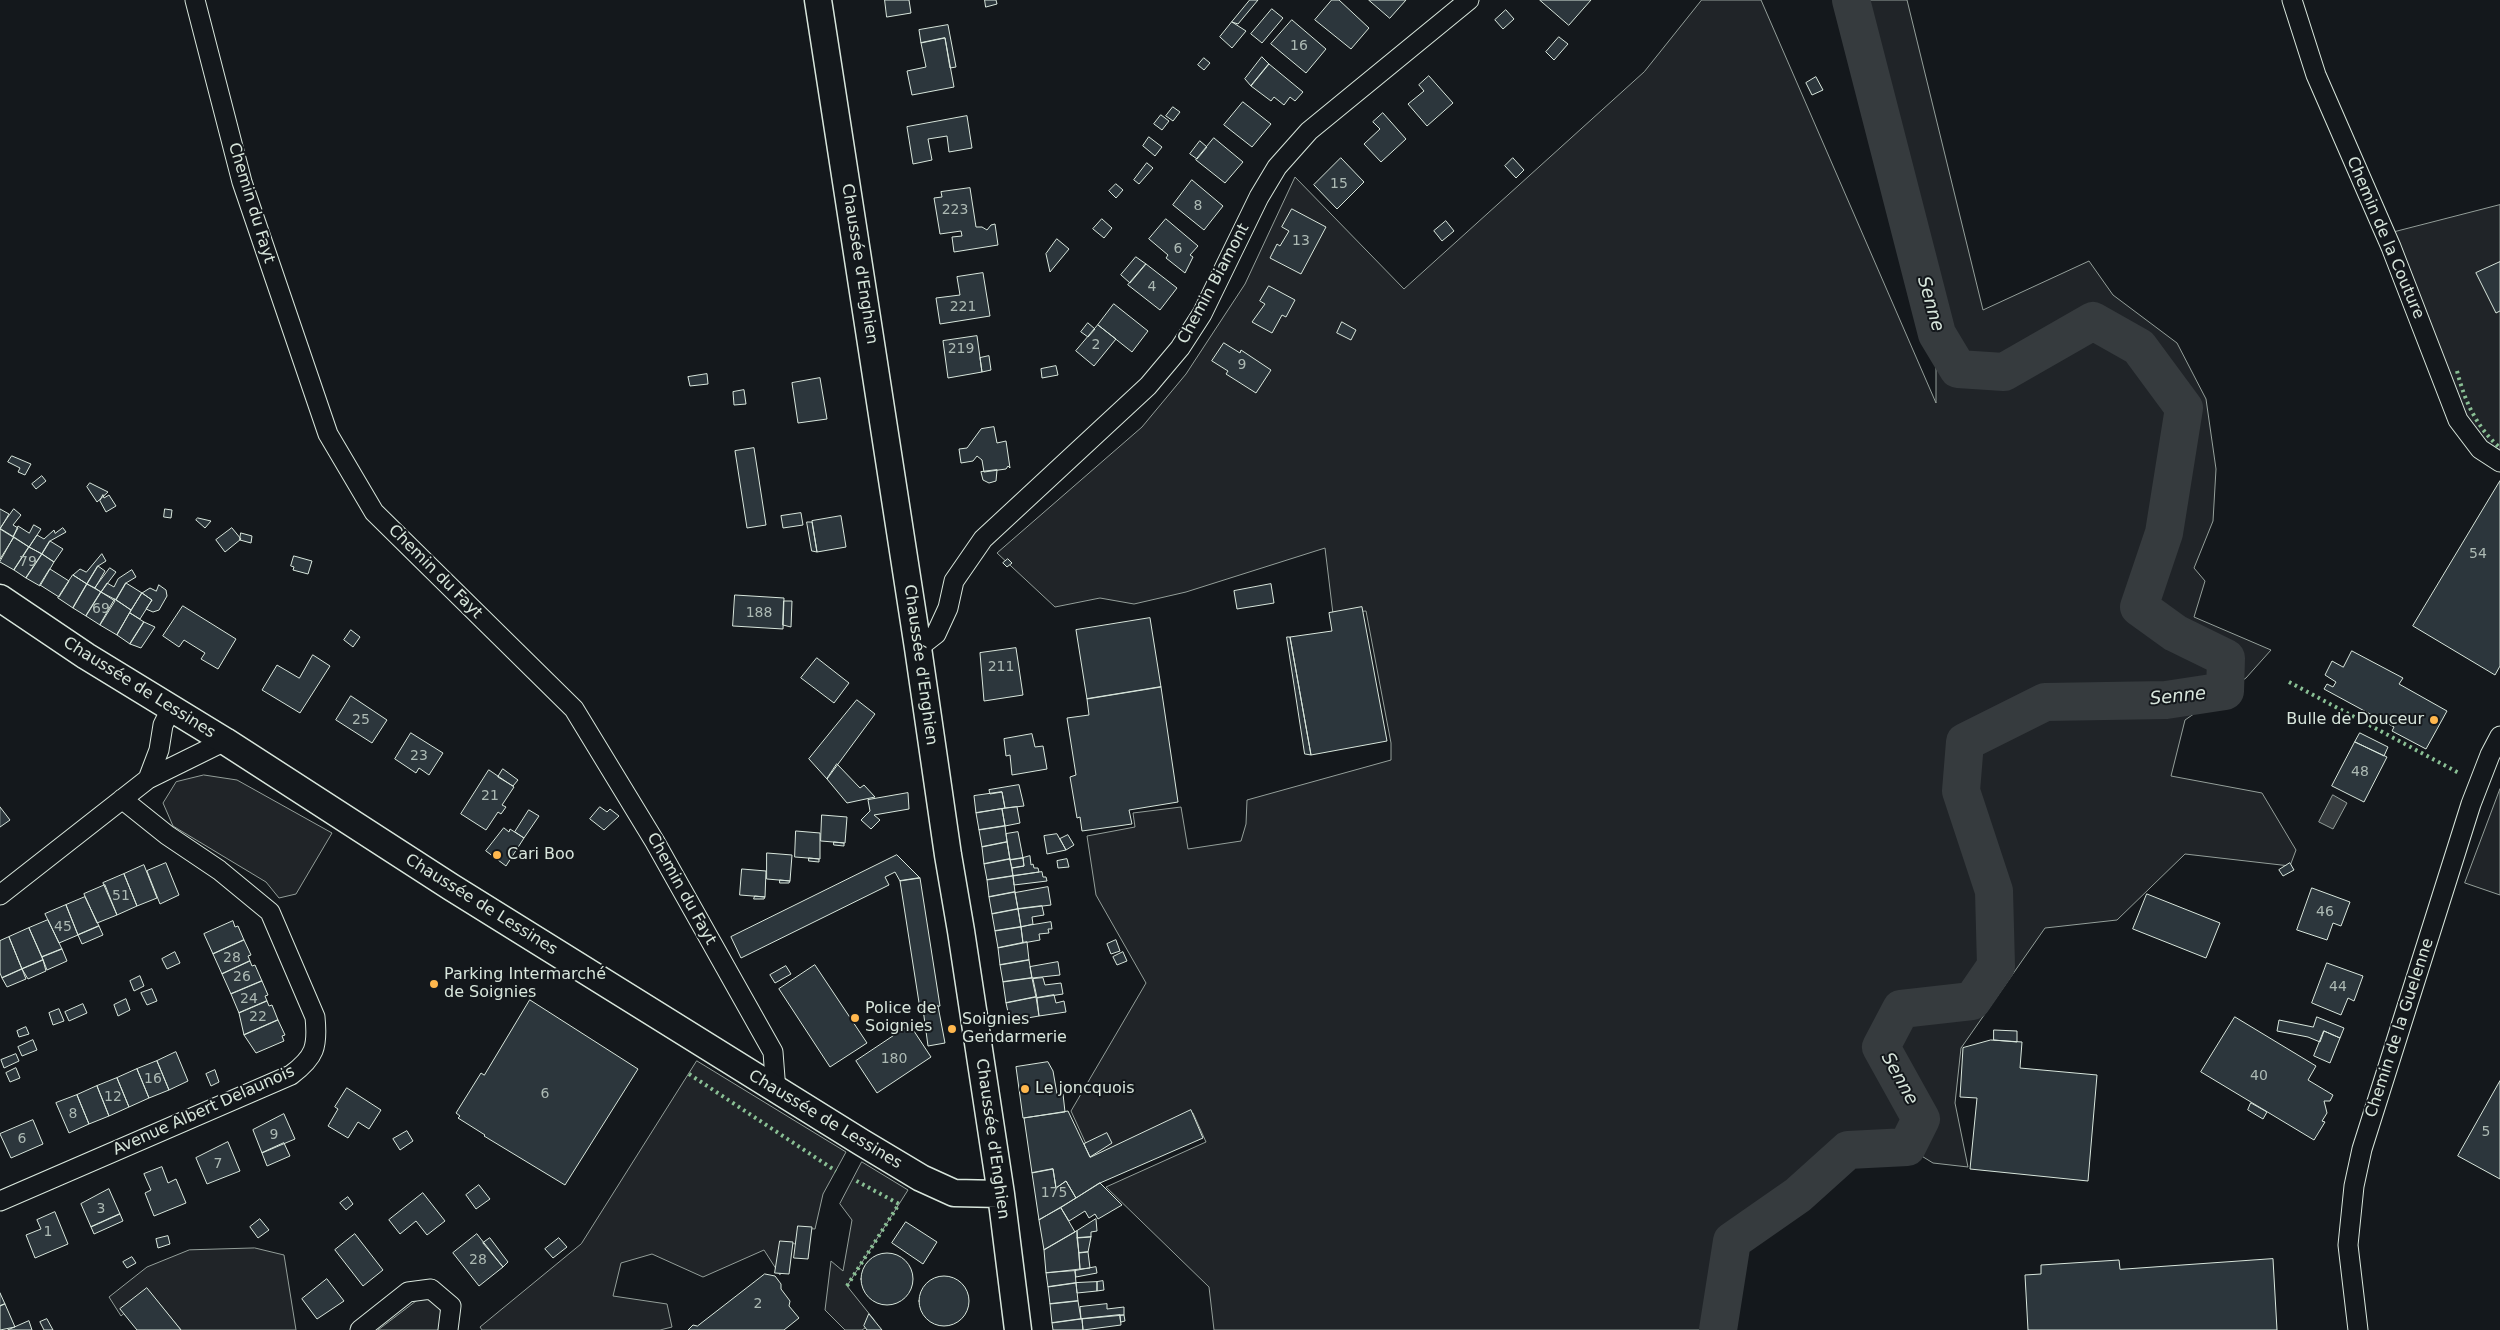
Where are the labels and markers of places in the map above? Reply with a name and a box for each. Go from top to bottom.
place label: Bulle de Douceur [2286,710,2424,730]
marker: Bulle de Douceur [2428,714,2440,726]
place label: Cari Boo [507,845,575,865]
marker: Cari Boo [491,849,503,861]
place label: Parking Intermarché de Soignies [444,965,606,1003]
marker: Parking Intermarché de Soignies [428,978,440,990]
place label: Police de Soignies [865,999,936,1037]
place label: Soignies Gendarmerie [962,1010,1067,1048]
marker: Police de Soignies [849,1012,861,1024]
marker: Soignies Gendarmerie [946,1023,958,1035]
place label: Le joncquois [1035,1079,1135,1099]
marker: Le joncquois [1019,1083,1031,1095]

